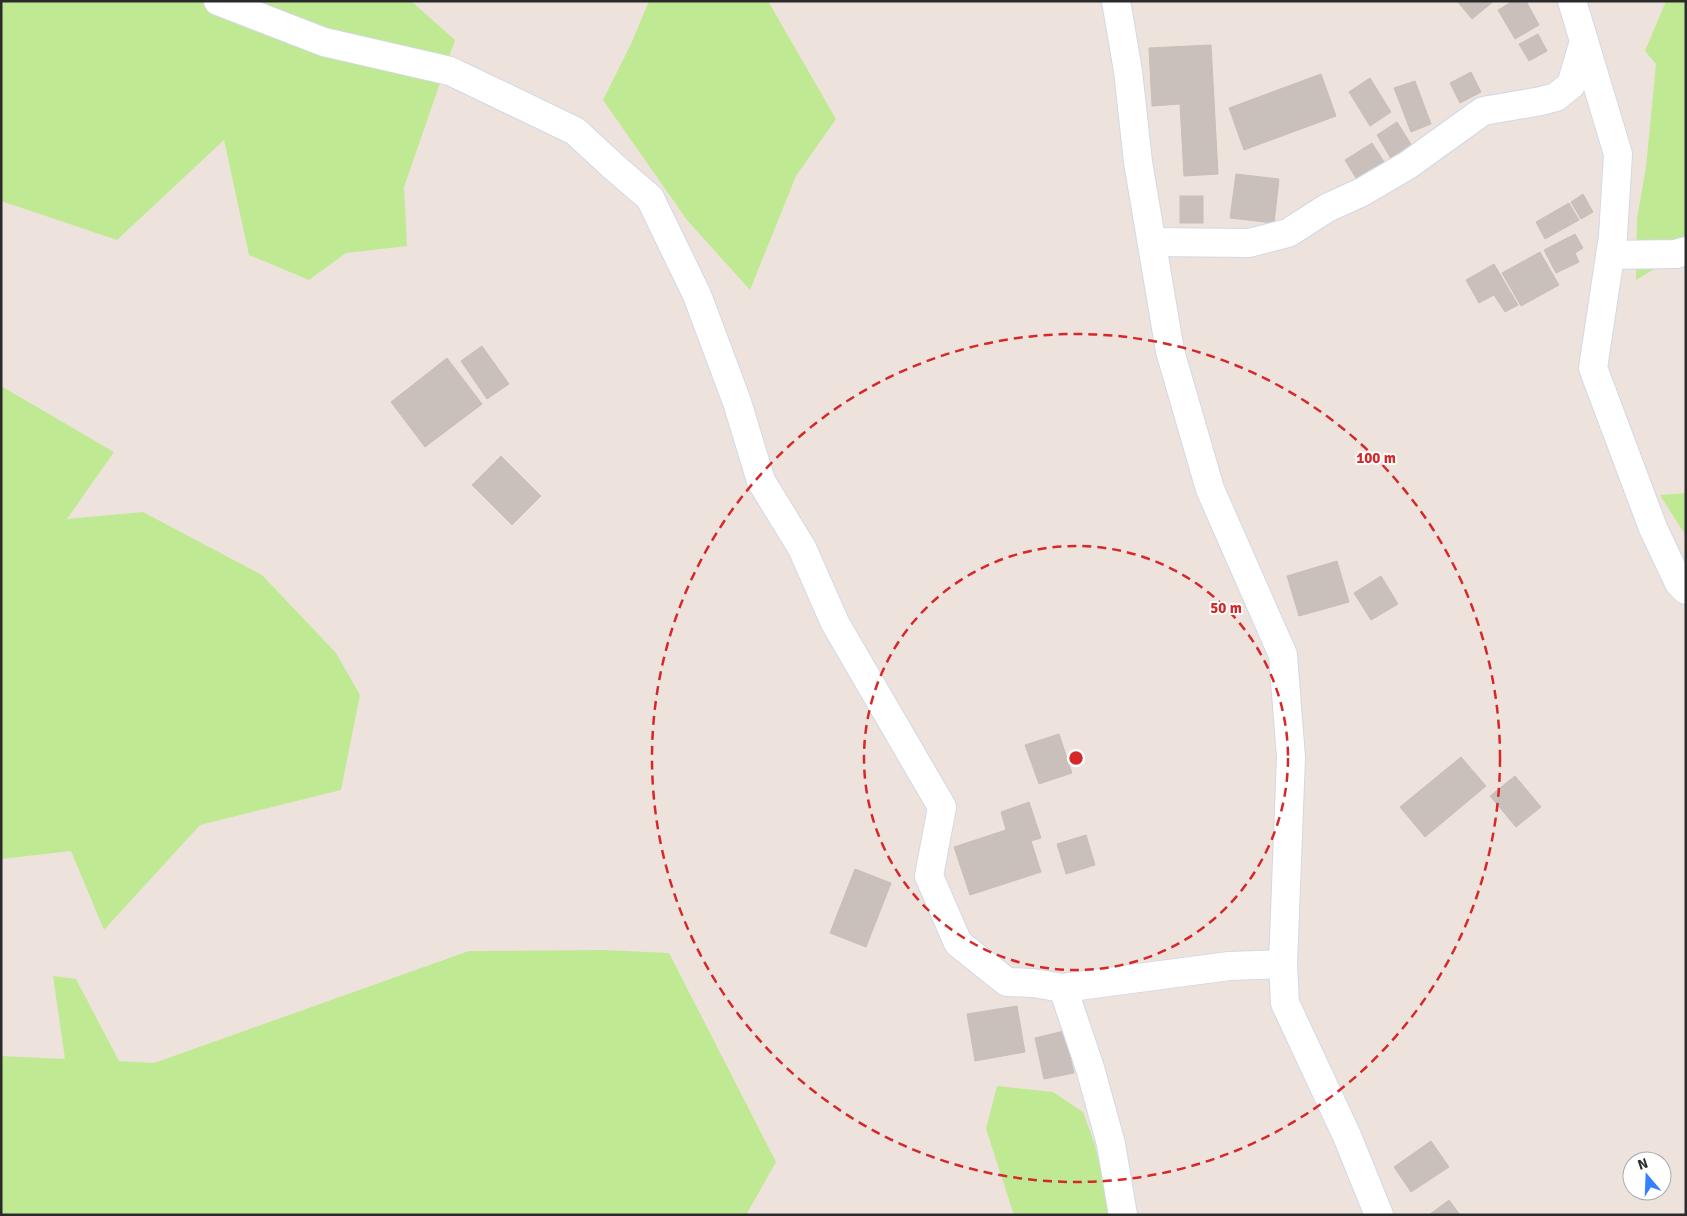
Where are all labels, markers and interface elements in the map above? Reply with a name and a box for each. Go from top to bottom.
text: 100 m [1356,449,1396,467]
text: 50 m [1210,599,1242,617]
centre of rings [1067,749,1085,767]
north arrow [1622,1151,1672,1201]
text: N [1636,1155,1650,1174]

